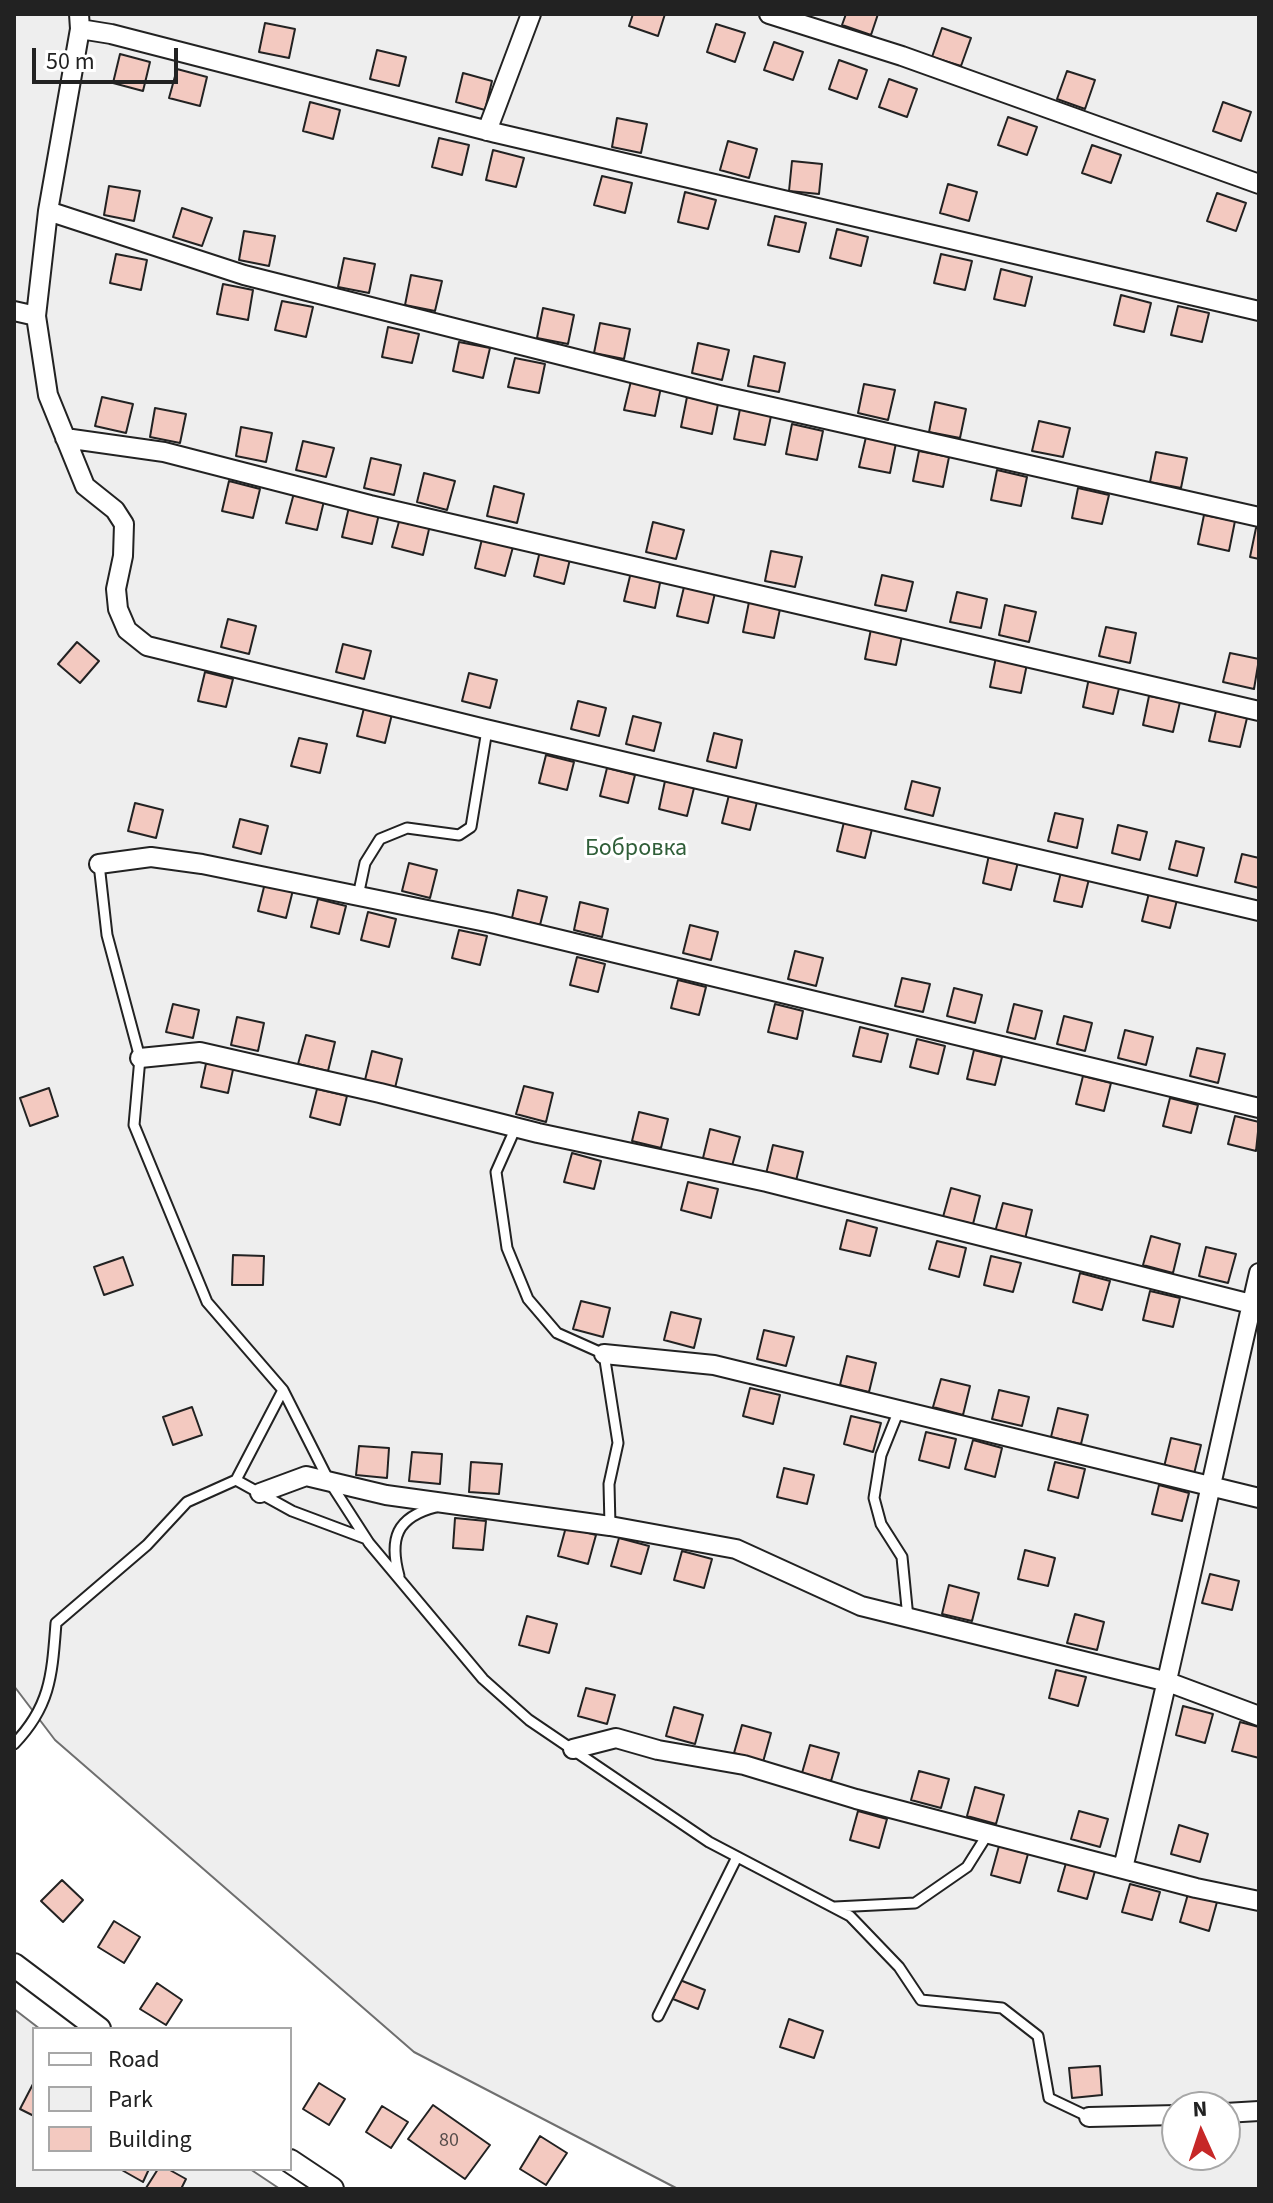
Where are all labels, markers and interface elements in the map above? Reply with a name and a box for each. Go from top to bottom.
scale bar [36,32,182,82]
text: 50 m [46,44,95,79]
park label: Бобровка [585,836,687,864]
legend [32,2027,292,2171]
text: Road [108,2042,160,2077]
text: Park [108,2082,153,2117]
north arrow [1161,2091,1241,2171]
text: N [1192,2093,1208,2125]
text: Building [108,2122,192,2157]
house number: 80 [439,2130,459,2154]

